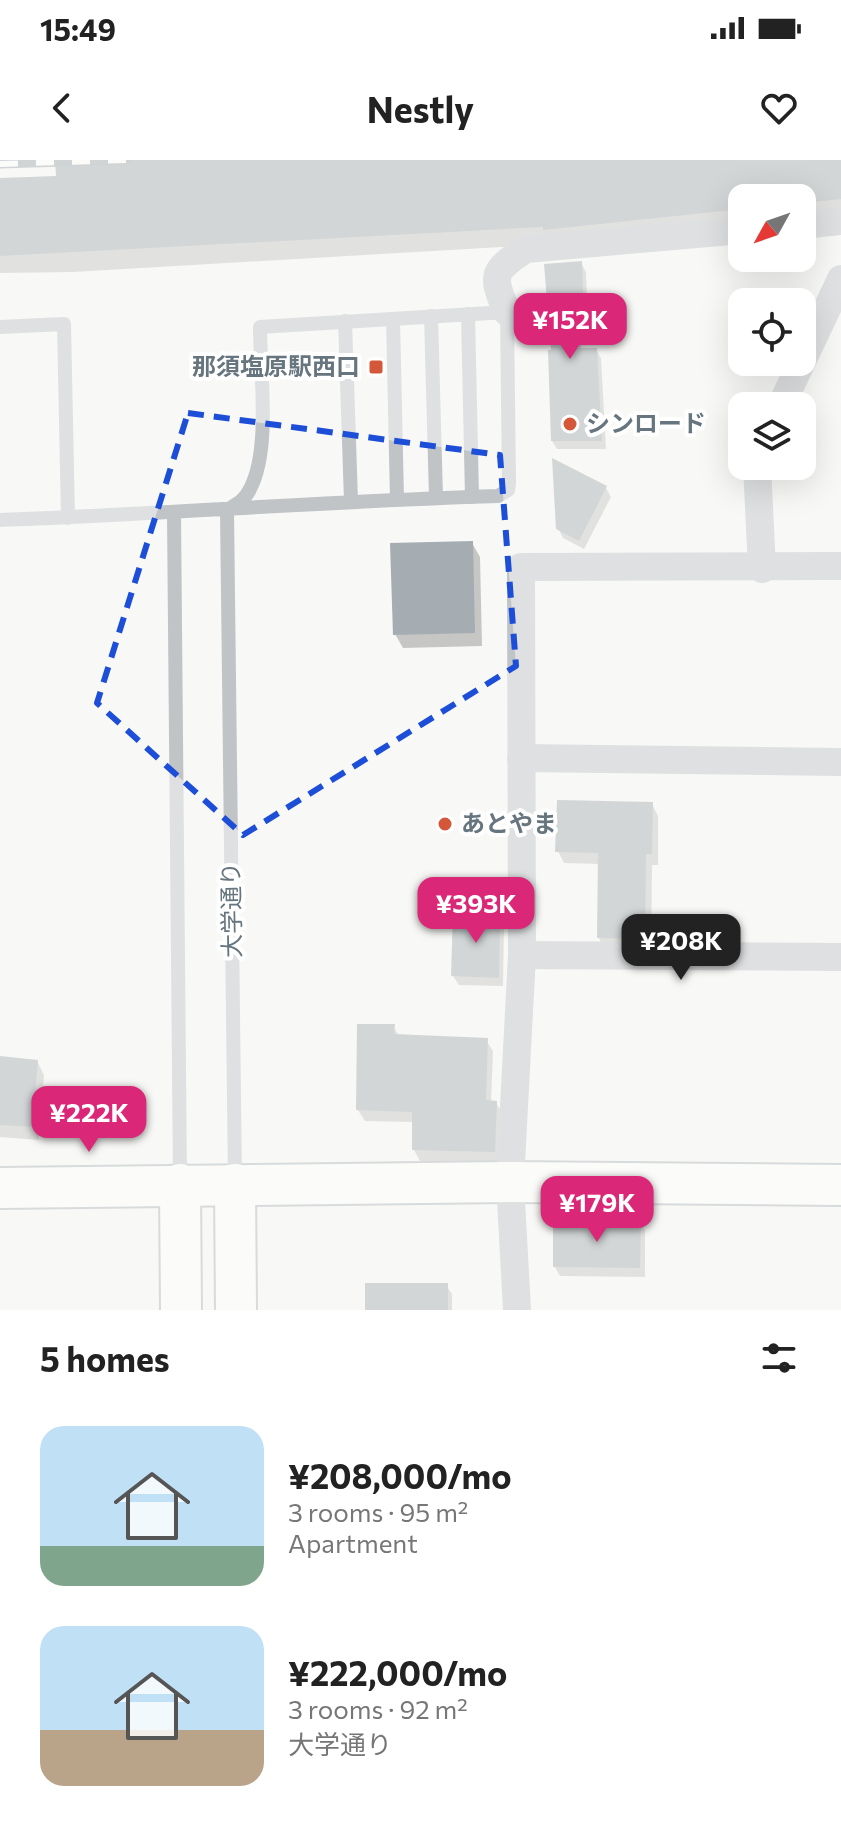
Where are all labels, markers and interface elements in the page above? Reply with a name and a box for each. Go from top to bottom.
text: 15:49 [40,10,116,47]
icon: back [40,86,84,130]
text: Nestly [367,86,474,130]
icon: heart [757,86,801,130]
north arrow [728,184,816,272]
map controls [728,184,816,480]
button: locate [728,288,816,376]
pin: ¥152K [514,293,626,361]
text: ¥152K [532,303,608,334]
place label: 那須塩原駅西口 [192,351,360,380]
marker: 那須塩原駅西口 [367,358,385,376]
button: layers [728,392,816,480]
place label: シンロード [586,408,706,437]
marker: シンロード [561,415,579,433]
place label: あとやま [461,808,557,837]
marker: あとやま [436,815,454,833]
street label: 大学通り [215,862,246,958]
pin: ¥393K [420,877,532,945]
text: ¥393K [435,887,517,918]
pin: ¥208K [625,914,737,982]
text: ¥208K [640,924,722,955]
pin: ¥222K [33,1086,145,1154]
text: ¥222K [49,1096,129,1127]
pin: ¥179K [541,1176,653,1244]
text: ¥179K [559,1186,635,1217]
icon: filters [757,1336,801,1380]
text: 5 homes [40,1337,170,1379]
text: ¥208,000/mo [288,1454,512,1496]
icon: home [104,1458,200,1554]
text: 3 rooms · 95 m² [288,1496,468,1527]
text: Apartment [288,1527,418,1558]
text: ¥222,000/mo [288,1651,507,1693]
icon: home [104,1658,200,1754]
text: 3 rooms · 92 m² [288,1693,468,1724]
text: 大学通り [288,1728,392,1759]

